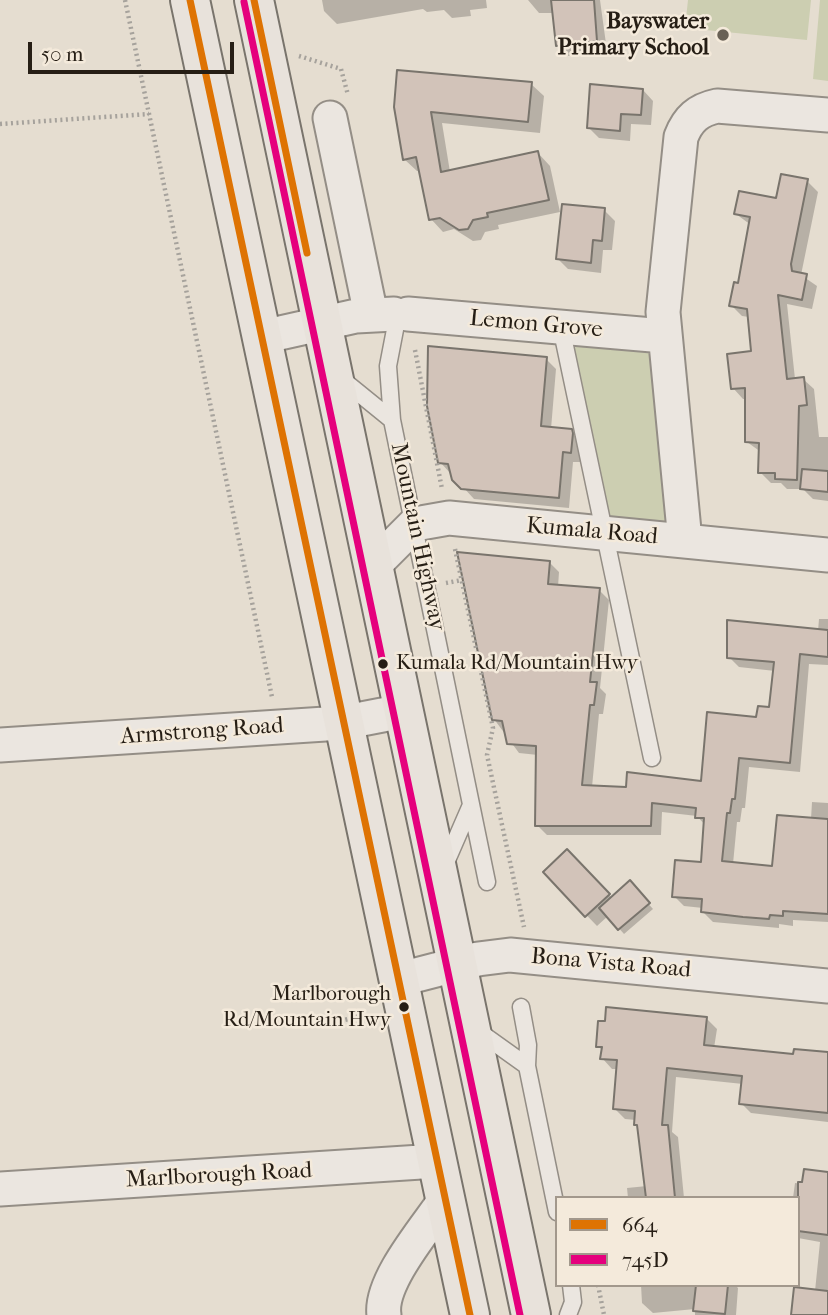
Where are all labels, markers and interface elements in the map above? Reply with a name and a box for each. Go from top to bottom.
place label: Bayswater Primary School [558,8,709,62]
marker: Bayswater Primary School [715,27,731,43]
scale bar [32,28,238,72]
text: 50 m [41,42,84,66]
street label: Lemon Grove [468,305,604,345]
street label: Mountain Highway [384,441,450,633]
street label: Kumala Road [525,512,659,552]
place label: Kumala Rd/Mountain Hwy [396,651,638,677]
marker: Kumala Rd/Mountain Hwy [376,657,390,671]
street label: Armstrong Road [120,713,284,751]
street label: Bona Vista Road [530,943,692,985]
place label: Marlborough Rd/Mountain Hwy [223,982,391,1032]
marker: Marlborough Rd/Mountain Hwy [397,1000,411,1014]
street label: Marlborough Road [125,1157,313,1195]
legend [555,1196,800,1287]
text: 664 [622,1213,657,1237]
text: 745D [622,1248,669,1272]

